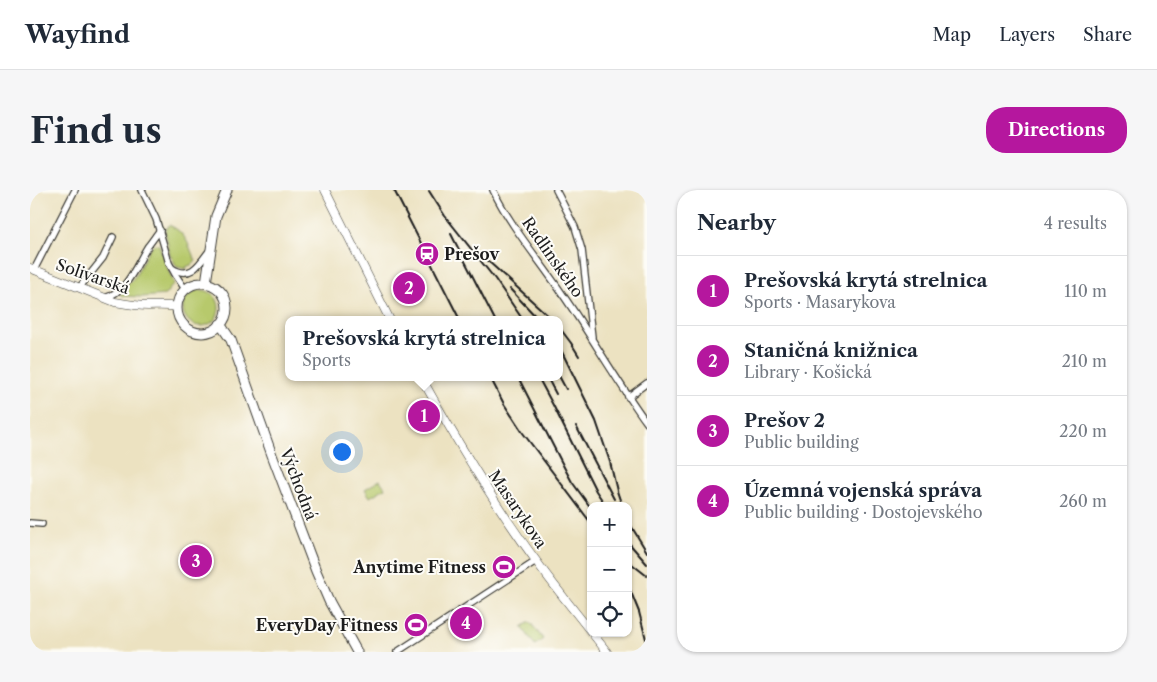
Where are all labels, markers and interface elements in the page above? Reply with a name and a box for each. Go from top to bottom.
text: Wayfind [25,20,130,49]
text: Map [933,24,971,46]
text: Layers [999,24,1055,46]
text: Share [1083,24,1132,46]
button: Directions [986,107,1127,153]
text: Find us [30,109,162,152]
text: Nearby [697,210,776,235]
street label: Radlinského [518,213,588,301]
text: 4 results [1044,213,1107,233]
station icon: Prešov [414,241,440,267]
place label: Prešov [444,244,500,264]
street label: Solivarská [54,254,133,298]
pin: 2 [393,269,425,307]
text: Prešovská krytá strelnica [744,269,987,292]
text: 1 [709,281,717,301]
text: 110 m [1064,281,1107,301]
text: Sports · Masarykova [744,292,896,312]
popup [285,316,563,381]
text: Prešovská krytá strelnica [302,327,546,350]
text: Staničná knižnica [744,339,918,362]
text: Sports [302,350,351,370]
text: 2 [708,351,718,371]
text: 210 m [1062,351,1107,371]
text: Library · Košická [744,362,872,382]
pin: 1 [408,397,440,435]
text: Prešov 2 [744,409,825,432]
text: 3 [708,421,718,441]
text: 220 m [1059,421,1107,441]
text: Public building [744,432,859,452]
your location [329,439,355,465]
street label: Východná [276,444,322,523]
street label: Masarykova [485,466,552,552]
text: Územná vojenská správa [744,479,982,502]
text: 4 [708,491,718,511]
text: 260 m [1059,491,1107,511]
map controls [587,502,632,637]
button: + [587,502,632,547]
text: Public building · Dostojevského [744,502,983,522]
pin: 3 [180,542,212,580]
button: − [587,547,632,592]
sports icon: Anytime Fitness [491,554,517,580]
place label: Anytime Fitness [352,557,486,577]
button: locate [587,592,632,637]
pin: 4 [450,604,482,642]
sports icon: EveryDay Fitness [403,612,429,638]
place label: EveryDay Fitness [256,615,398,635]

